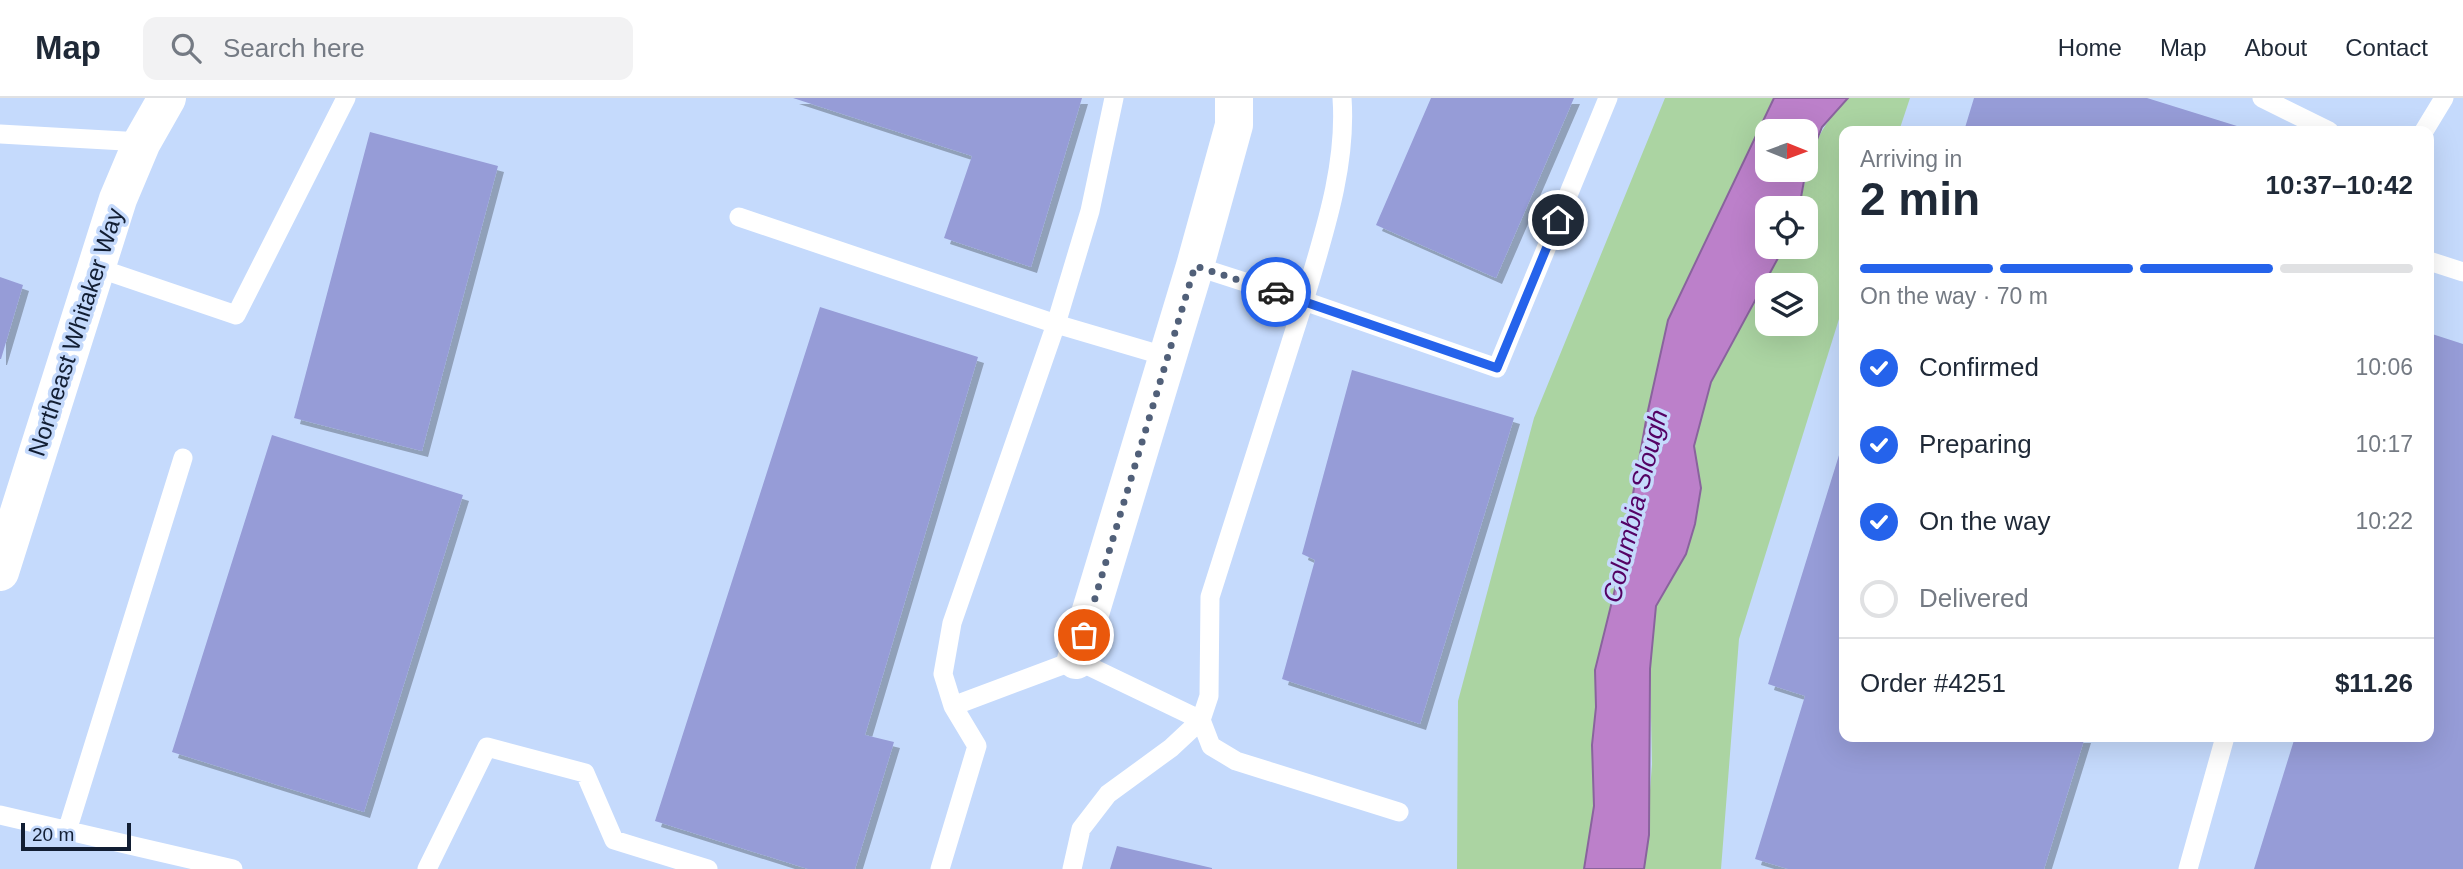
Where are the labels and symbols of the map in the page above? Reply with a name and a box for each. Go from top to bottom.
north arrow [1755,119,1818,182]
pin [1528,190,1588,250]
street label: Northeast Whitaker Way [23,204,128,459]
courier [1241,257,1311,327]
water label: Columbia Slough [1596,406,1674,606]
pin [1054,605,1114,665]
scale bar [21,820,131,852]

